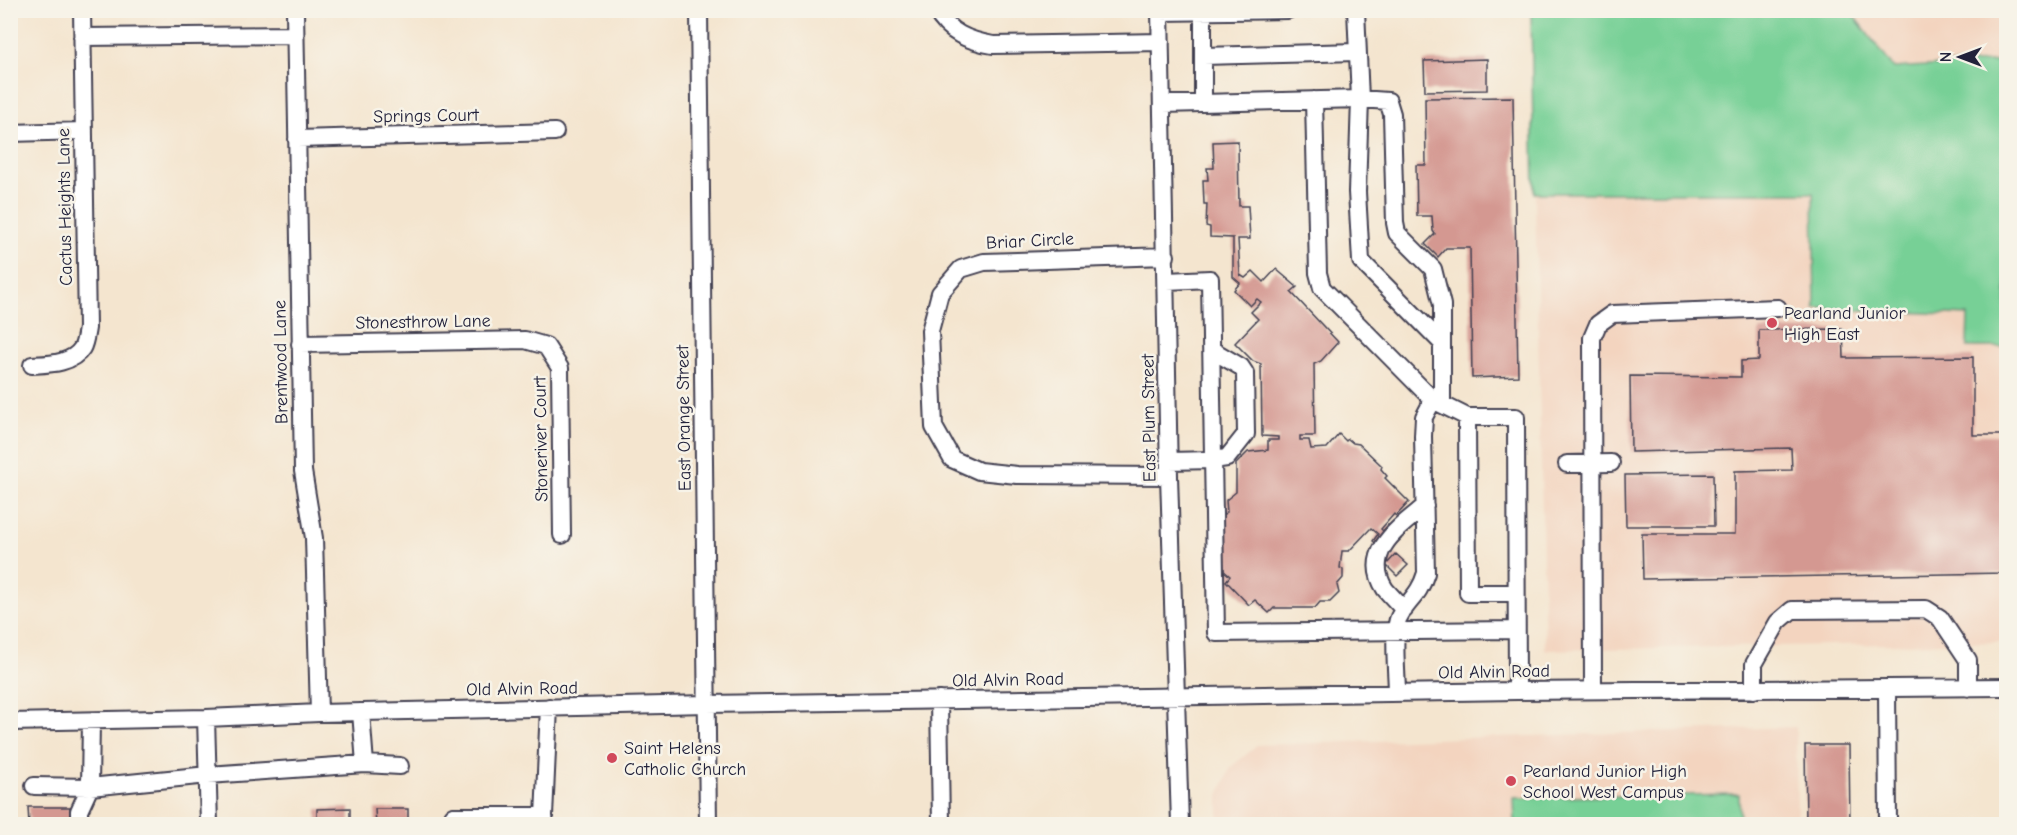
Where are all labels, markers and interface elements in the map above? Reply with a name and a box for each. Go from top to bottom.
north arrow [1930,27,1990,87]
text: N [1937,52,1955,62]
street label: Springs Court [373,105,480,127]
street label: Cactus Heights Lane [53,128,77,286]
street label: Briar Circle [985,228,1075,254]
street label: Brentwood Lane [269,300,293,424]
place label: Pearland Junior High East [1784,303,1906,345]
street label: Stonesthrow Lane [355,310,491,334]
marker: Pearland Junior High East [1765,316,1779,330]
street label: East Orange Street [672,344,696,491]
street label: East Plum Street [1137,353,1161,482]
street label: Stoneriver Court [529,375,553,502]
street label: Old Alvin Road [1438,661,1550,683]
street label: Old Alvin Road [952,669,1064,691]
street label: Old Alvin Road [466,678,578,700]
place label: Saint Helens Catholic Church [624,738,746,780]
marker: Saint Helens Catholic Church [605,751,619,765]
place label: Pearland Junior High School West Campus [1523,761,1687,803]
marker: Pearland Junior High School West Campus [1504,774,1518,788]

